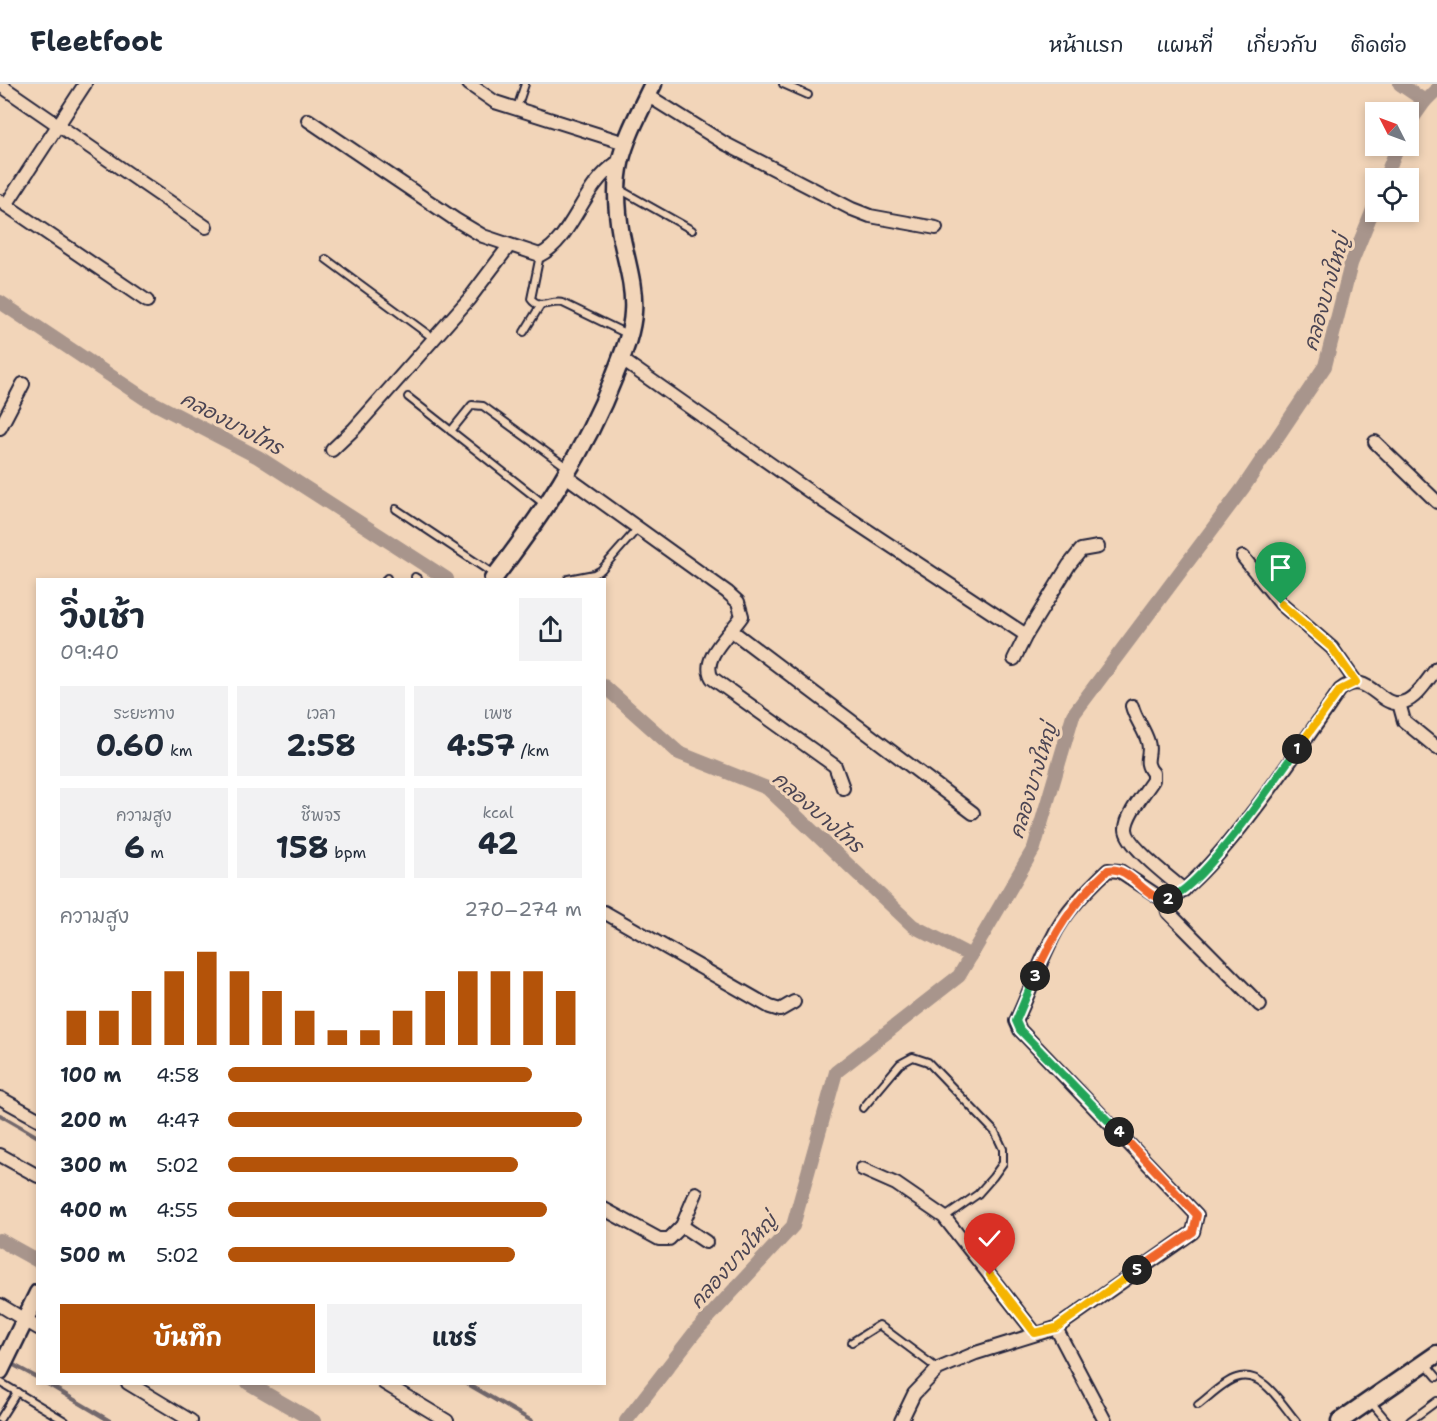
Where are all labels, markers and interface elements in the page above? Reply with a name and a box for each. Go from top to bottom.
text: Fleetfoot [30,22,163,60]
text: หน้าแรก [1049,31,1124,59]
text: แผนที่ [1157,31,1213,59]
text: เกี่ยวกับ [1246,31,1318,59]
text: ติดต่อ [1351,31,1407,59]
north arrow [1365,102,1419,156]
map controls [1365,102,1419,222]
button: locate [1365,168,1419,222]
water label: คลองบางใหญ่ [1297,228,1356,354]
water label: คลองบางไทร [176,385,290,462]
pin [1255,542,1306,604]
icon: arrive [1264,551,1297,584]
text: วิ่งเช้า [60,594,145,639]
button: share [519,598,582,661]
text: 09:40 [60,639,119,665]
text: ระยะทาง [113,703,175,724]
text: เวลา [306,703,336,724]
text: เพซ [484,703,512,724]
water label: คลองบางใหญ่ [1003,716,1064,842]
text: 0.60 [95,725,164,766]
text: 2:58 [286,725,356,766]
text: 4:57 [447,725,515,766]
pin: 1 [1282,734,1312,764]
text: 1 [1293,738,1301,759]
text: km [164,740,193,761]
text: /km [515,740,549,761]
water label: คลองบางไทร [767,765,871,860]
text: kcal [482,802,514,823]
text: ความสูง [116,805,172,826]
text: ชีพจร [301,805,341,826]
text: 42 [478,823,518,864]
text: 6 [124,827,145,868]
text: 158 [276,827,329,868]
text: m [145,842,164,863]
text: bpm [329,842,366,863]
pin: 2 [1153,884,1183,914]
text: 2 [1162,888,1174,909]
text: 270–274 m [464,896,582,922]
text: ความสูง [60,903,129,929]
pin: 3 [1020,961,1050,991]
text: 3 [1029,965,1041,986]
text: 100 m [60,1062,122,1088]
text: 4:58 [156,1062,200,1088]
text: 200 m [60,1107,127,1133]
text: 4:47 [156,1107,200,1133]
pin: 4 [1104,1117,1134,1147]
text: 4 [1113,1121,1125,1142]
text: 300 m [60,1152,127,1178]
text: 5:02 [156,1152,199,1178]
text: 400 m [60,1197,127,1223]
text: 4:55 [156,1197,198,1223]
water label: คลองบางใหญ่ [684,1205,785,1314]
pin [964,1213,1015,1275]
icon: check [973,1222,1006,1255]
text: 500 m [60,1242,126,1268]
text: 5:02 [156,1242,199,1268]
pin: 5 [1122,1255,1152,1285]
text: 5 [1132,1259,1142,1280]
button: บันทึก [60,1304,315,1373]
button: แชร์ [327,1304,582,1373]

